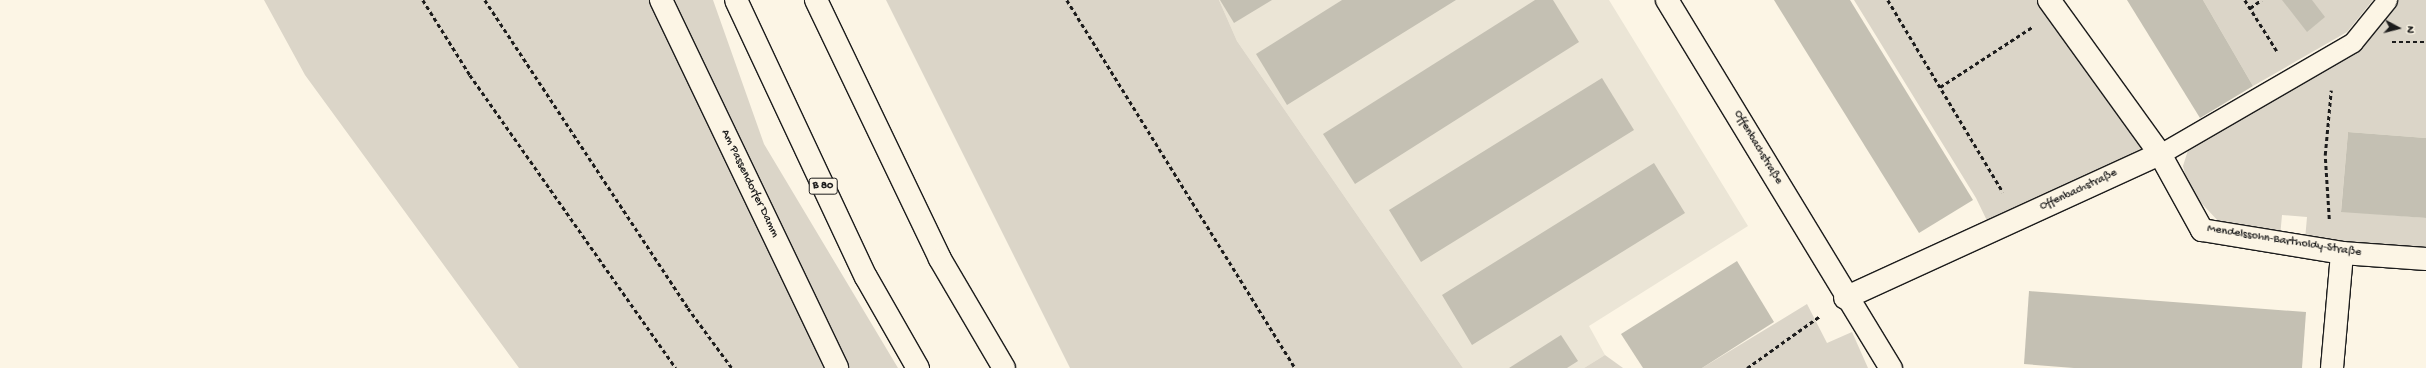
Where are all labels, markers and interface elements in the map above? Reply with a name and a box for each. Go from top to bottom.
north arrow [2378,8,2418,48]
text: N [2404,25,2416,34]
street label: Offenbachstraße [1729,108,1785,188]
street label: Am Passendorfer Damm [717,128,781,240]
street label: Offenbachstraße [2038,167,2120,215]
road number: B 80 [808,177,838,195]
street label: Mendelssohn-Bartholdy-Straße [2206,223,2362,261]

